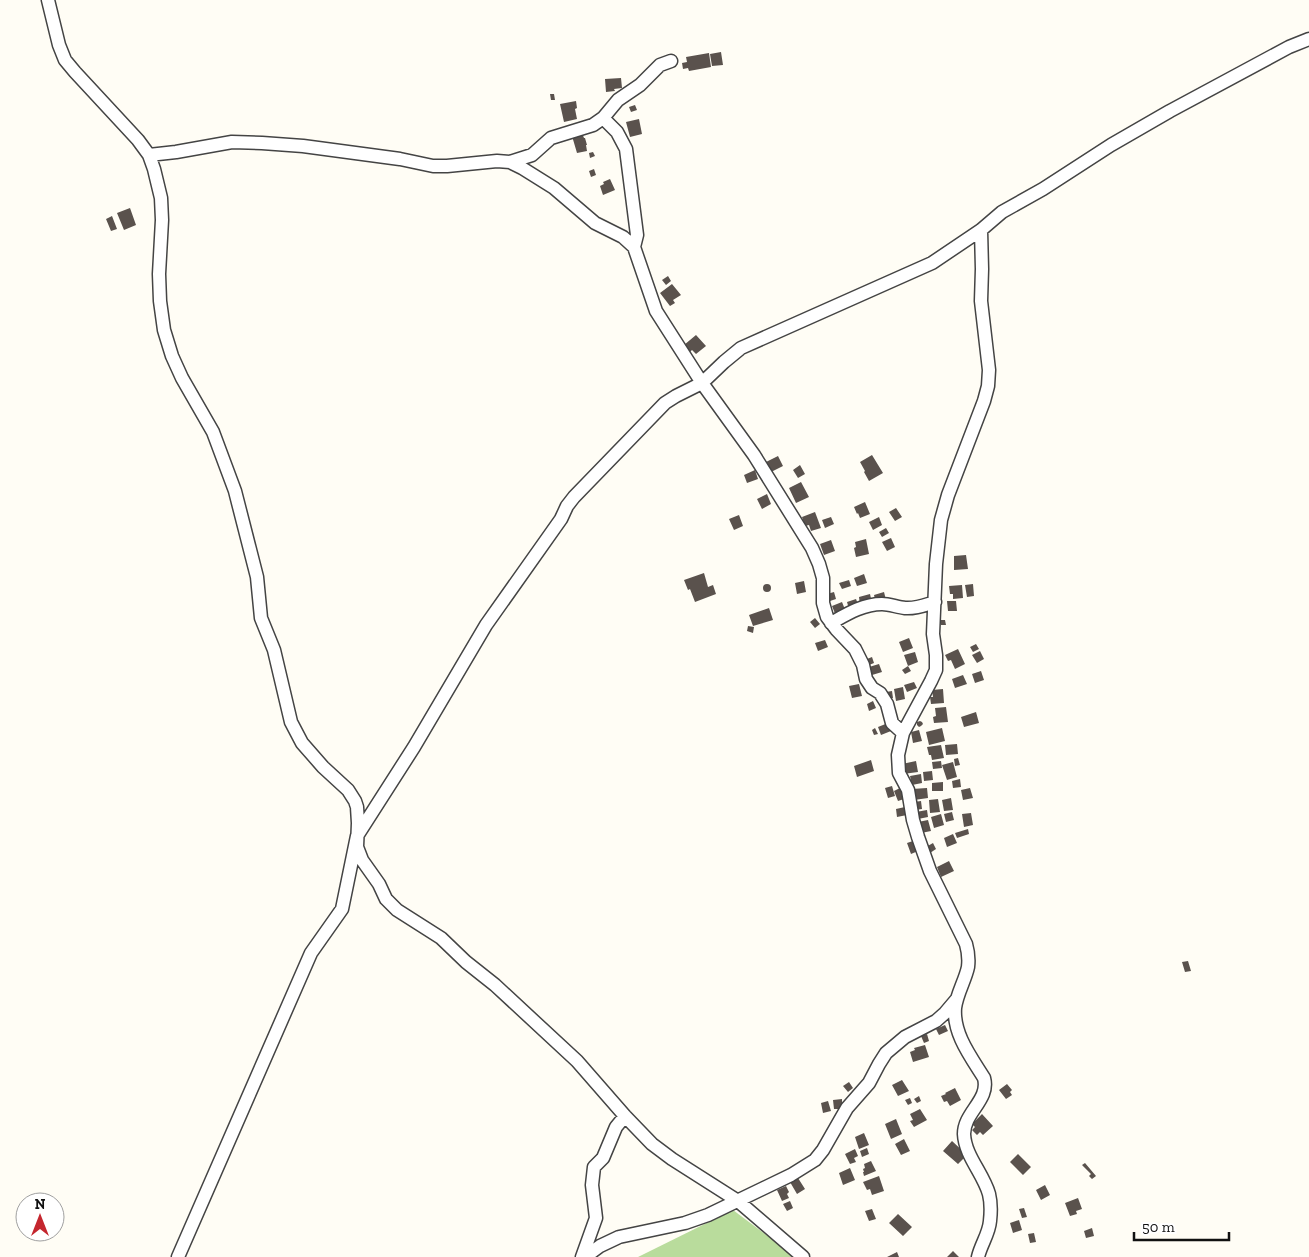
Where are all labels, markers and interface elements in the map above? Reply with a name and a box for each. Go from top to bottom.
north arrow [15,1192,65,1242]
text: N [35,1196,46,1213]
scale bar [1134,1210,1229,1242]
text: 50 m [1142,1218,1175,1236]

